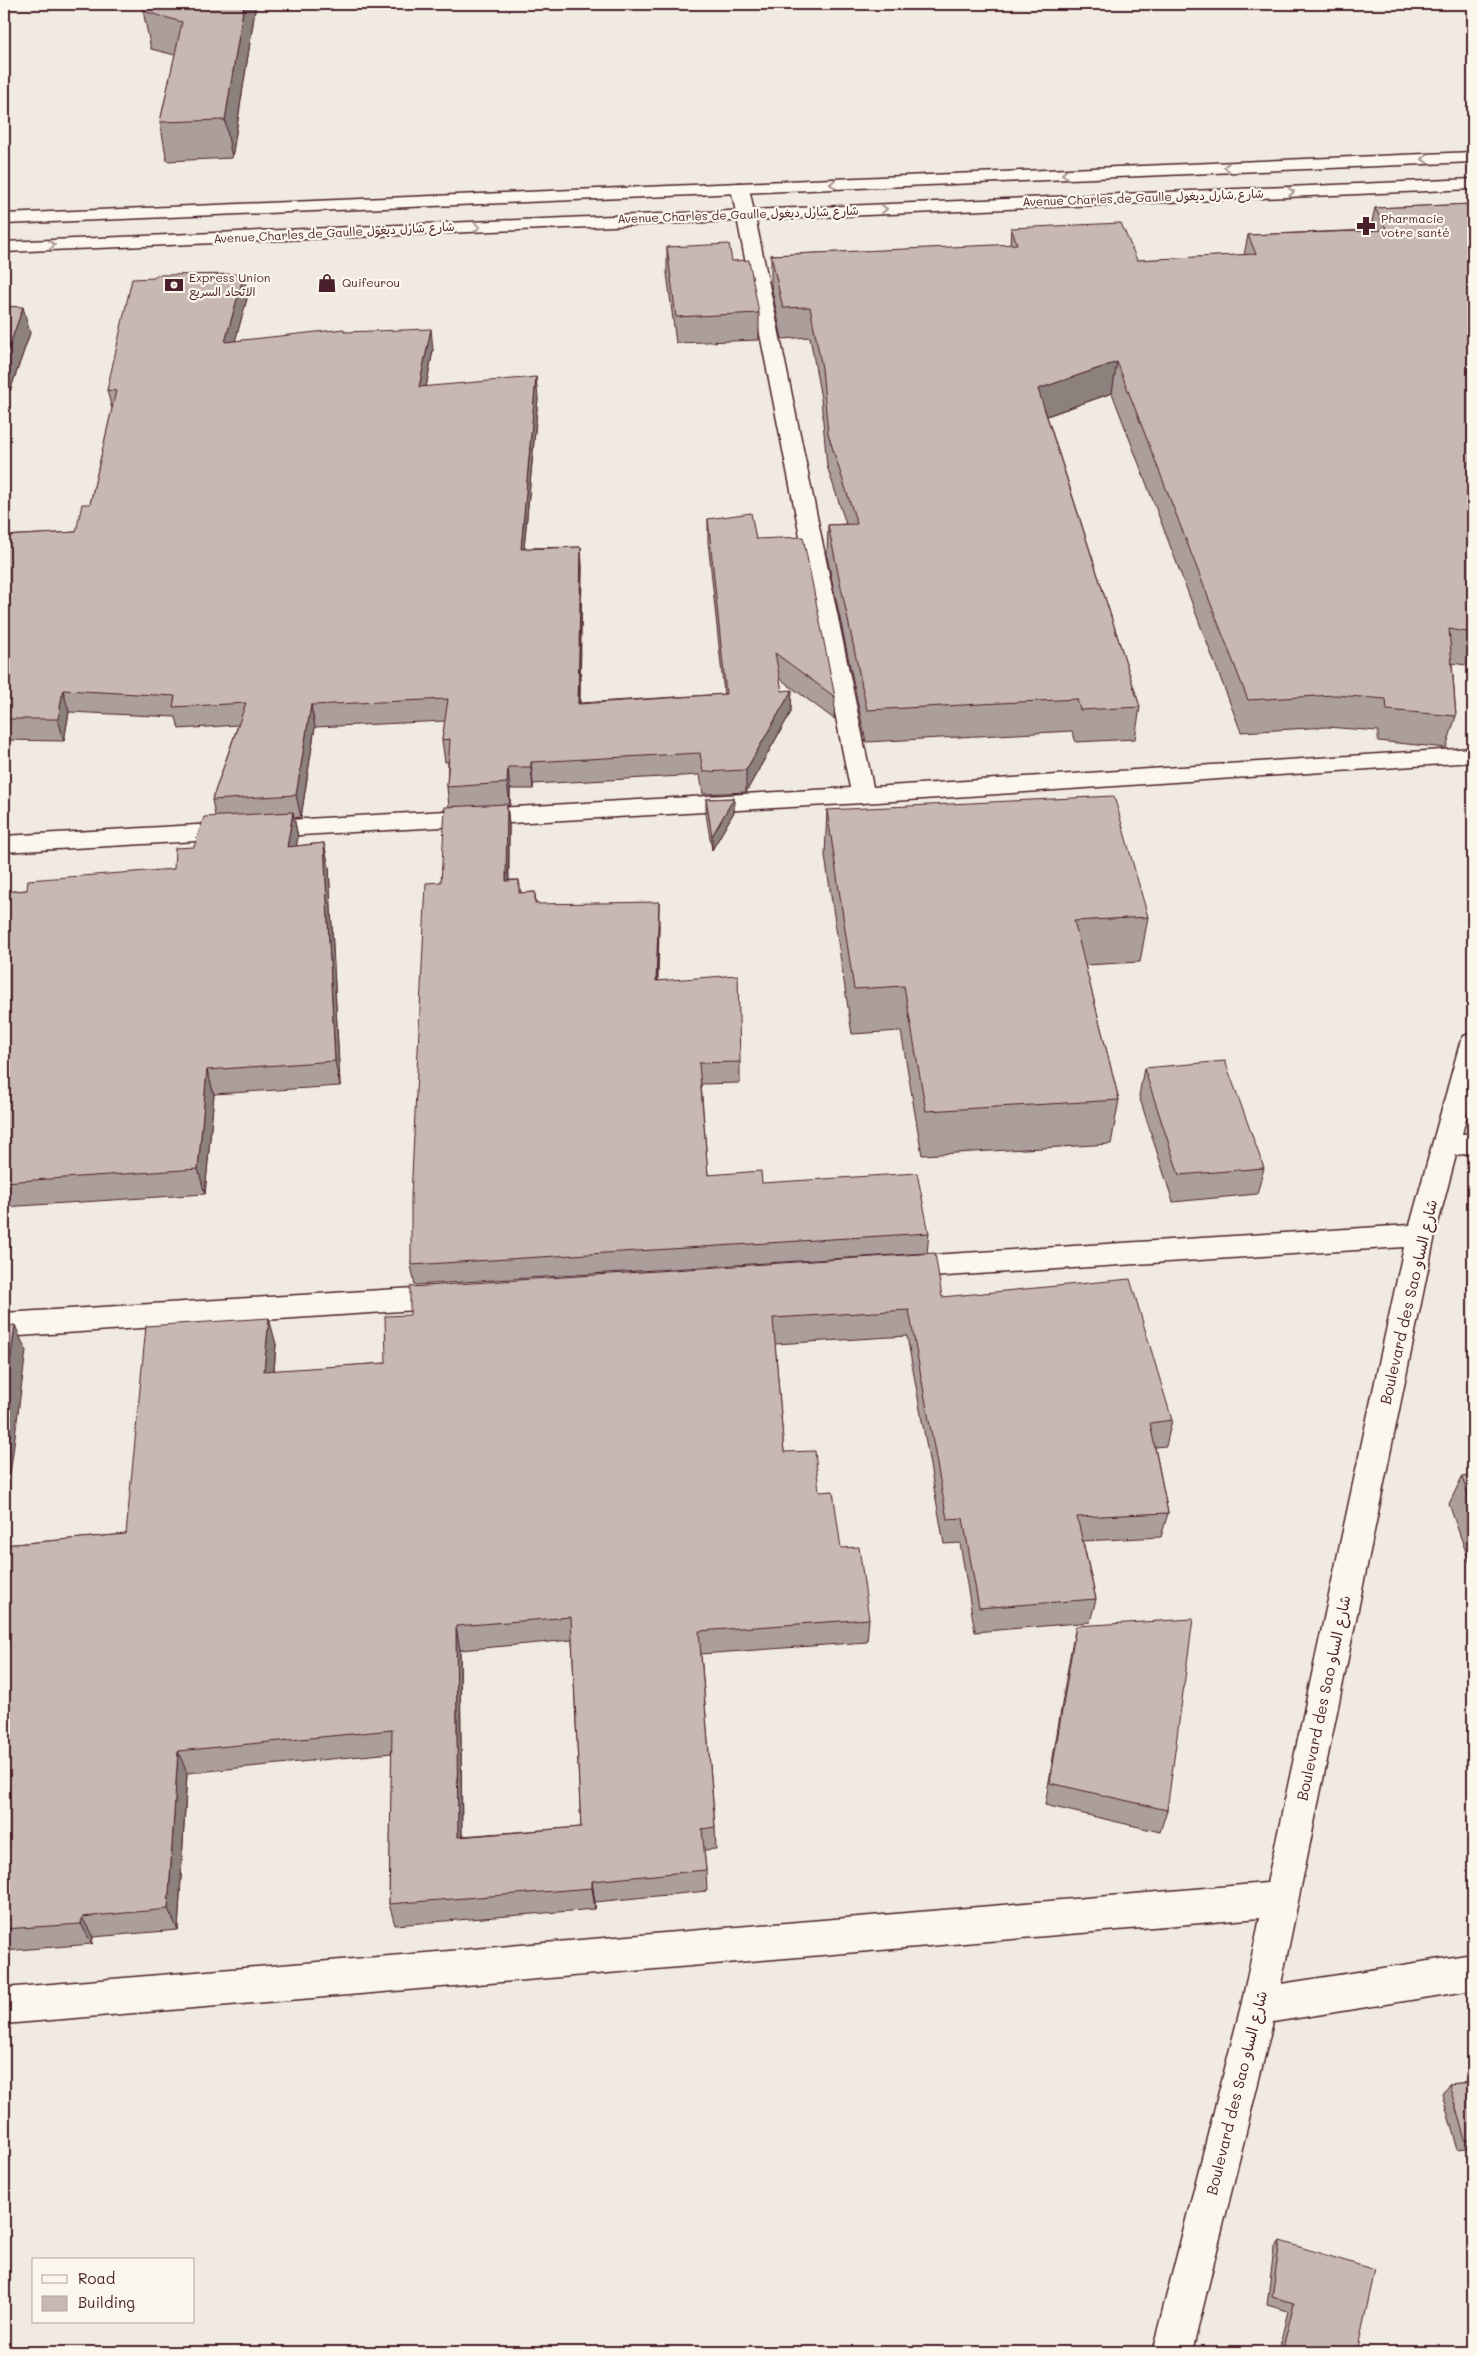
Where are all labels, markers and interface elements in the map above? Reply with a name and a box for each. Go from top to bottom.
one-way arrow [1420,153,1428,164]
one-way arrow [1223,162,1231,173]
one-way arrow [1061,169,1068,179]
one-way arrow [828,178,836,189]
street label: Avenue Charles de Gaulle شارع شارل ديغول [1022,185,1264,211]
one-way arrow [1288,186,1296,197]
street label: Avenue Charles de Gaulle شارع شارل ديغول [617,202,859,228]
one-way arrow [880,203,888,214]
place label: Pharmacie votre santé [1381,210,1450,240]
pharmacy icon: Pharmacie votre santé [1355,215,1377,237]
street label: Avenue Charles de Gaulle شارع شارل ديغول [213,218,455,248]
one-way arrow [473,221,481,232]
one-way arrow [49,240,57,251]
place label: Express Union الاتحاد السريع [189,269,270,301]
shop icon: Quifeurou [316,272,338,294]
bank icon: Express Union الاتحاد السريع [163,274,185,296]
place label: Quifeurou [342,274,400,290]
street label: Boulevard des Sao شارع الساو [1375,1197,1442,1406]
street label: Boulevard des Sao شارع الساو [1291,1593,1356,1803]
street label: Boulevard des Sao شارع الساو [1201,1989,1272,2197]
legend [32,2258,195,2324]
text: Road [78,2268,115,2288]
text: Building [78,2292,135,2312]

